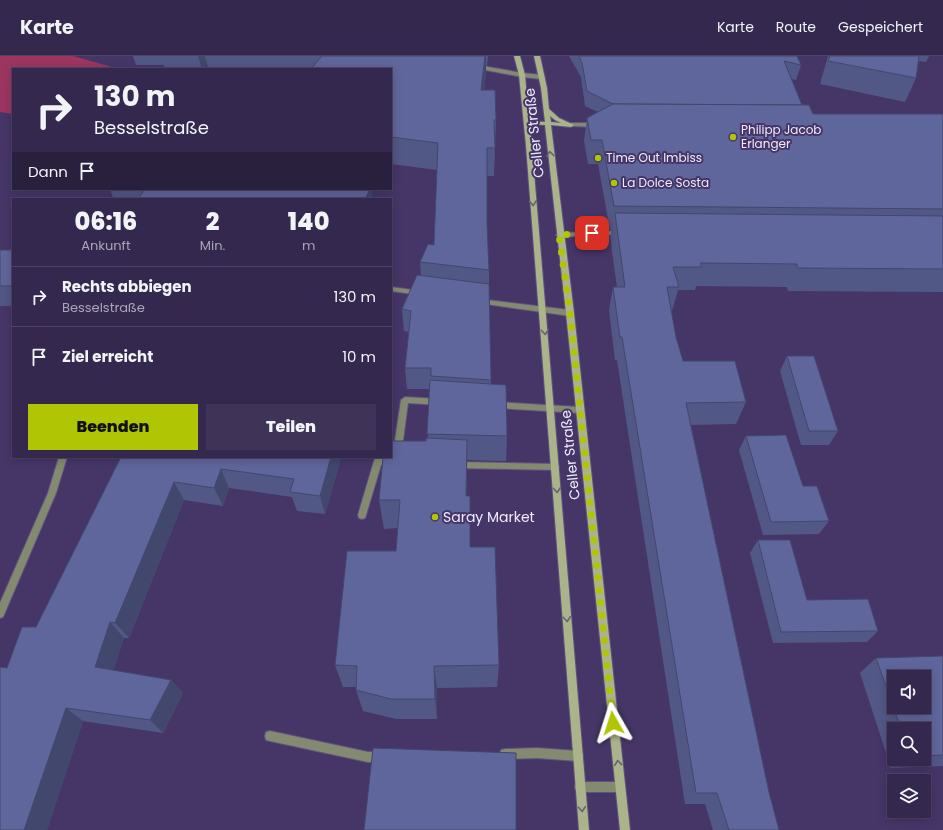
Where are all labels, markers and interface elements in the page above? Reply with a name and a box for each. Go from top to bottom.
text: Karte [20,14,74,41]
text: Karte [717,17,754,37]
text: Route [776,17,816,37]
text: Gespeichert [838,17,923,37]
text: 130 m [94,77,175,116]
icon: right [28,84,80,136]
street label: Celler Straße [519,87,549,179]
text: Besselstraße [94,115,209,140]
place label: Philipp Jacob Erlanger [741,121,821,152]
marker: Philipp Jacob Erlanger [728,132,738,142]
place label: Time Out Imbiss [606,149,702,166]
one-way arrow [546,151,555,157]
marker: Time Out Imbiss [593,153,603,163]
icon: arrive [76,160,98,182]
text: Dann [28,161,68,182]
place label: La Dolce Sosta [622,174,709,191]
marker: La Dolce Sosta [609,178,619,188]
one-way arrow [529,200,538,206]
text: 06:16 [75,205,137,238]
text: 2 [206,205,219,238]
text: 140 [288,205,329,238]
pin [575,216,609,250]
icon: arrive [581,222,603,244]
text: Ankunft [81,236,131,255]
text: Min. [200,236,225,255]
text: m [302,236,315,255]
text: Rechts abbiegen [62,276,192,297]
icon: right [28,286,50,308]
text: 130 m [333,286,376,307]
text: Besselstraße [62,298,145,317]
one-way arrow [540,329,549,335]
icon: arrive [28,346,50,368]
text: Ziel erreicht [62,346,153,367]
text: 10 m [342,346,376,367]
button: Beenden [28,404,198,450]
button: Teilen [206,404,376,450]
street label: Celler Straße [555,409,585,501]
one-way arrow [553,487,562,493]
place label: Saray Market [443,507,535,527]
marker: Saray Market [430,512,440,522]
one-way arrow [563,616,572,622]
map controls [887,670,931,818]
button: sound [887,670,931,714]
position arrow [592,702,634,744]
button: search [887,722,931,766]
one-way arrow [613,760,622,766]
button: layers [887,774,931,818]
one-way arrow [578,806,587,812]

